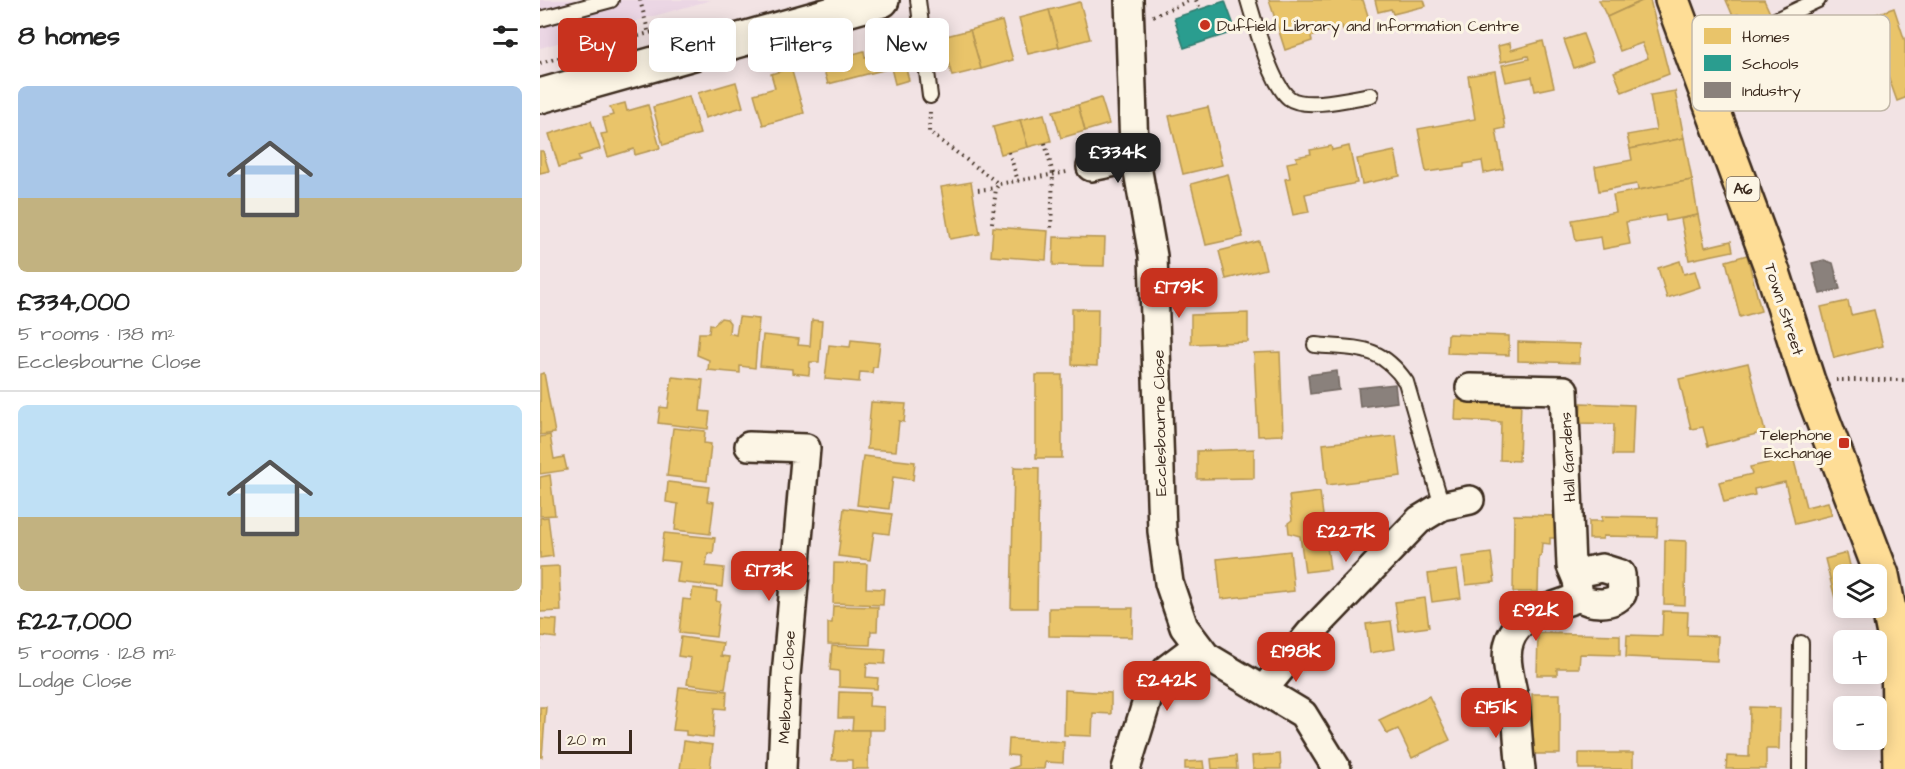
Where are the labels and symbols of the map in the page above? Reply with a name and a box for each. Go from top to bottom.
place label: Duffield Library and Information Centre [1217,15,1520,38]
legend [1692,15,1890,111]
marker: Duffield Library and Information Centre [1198,18,1212,32]
text: Homes [1742,26,1790,48]
text: Schools [1742,53,1799,75]
text: Industry [1742,80,1801,103]
pin: £334K [1076,133,1160,184]
road number: A6 [1726,177,1760,201]
street label: Town Street [1759,260,1809,359]
pin: £179K [1137,268,1221,319]
street label: Ecclesbourne Close [1148,349,1172,496]
street label: Hall Gardens [1555,411,1581,503]
place label: Telephone Exchange [1760,424,1832,465]
marker: Telephone Exchange [1837,436,1851,450]
pin: £227K [1304,512,1388,563]
pin: £173K [727,551,811,602]
pin: £92K [1500,591,1572,642]
street label: Melbourn Close [773,630,801,744]
pin: £198K [1254,632,1338,683]
pin: £242K [1125,661,1209,712]
pin: £151K [1454,688,1538,739]
scale bar [558,727,632,754]

